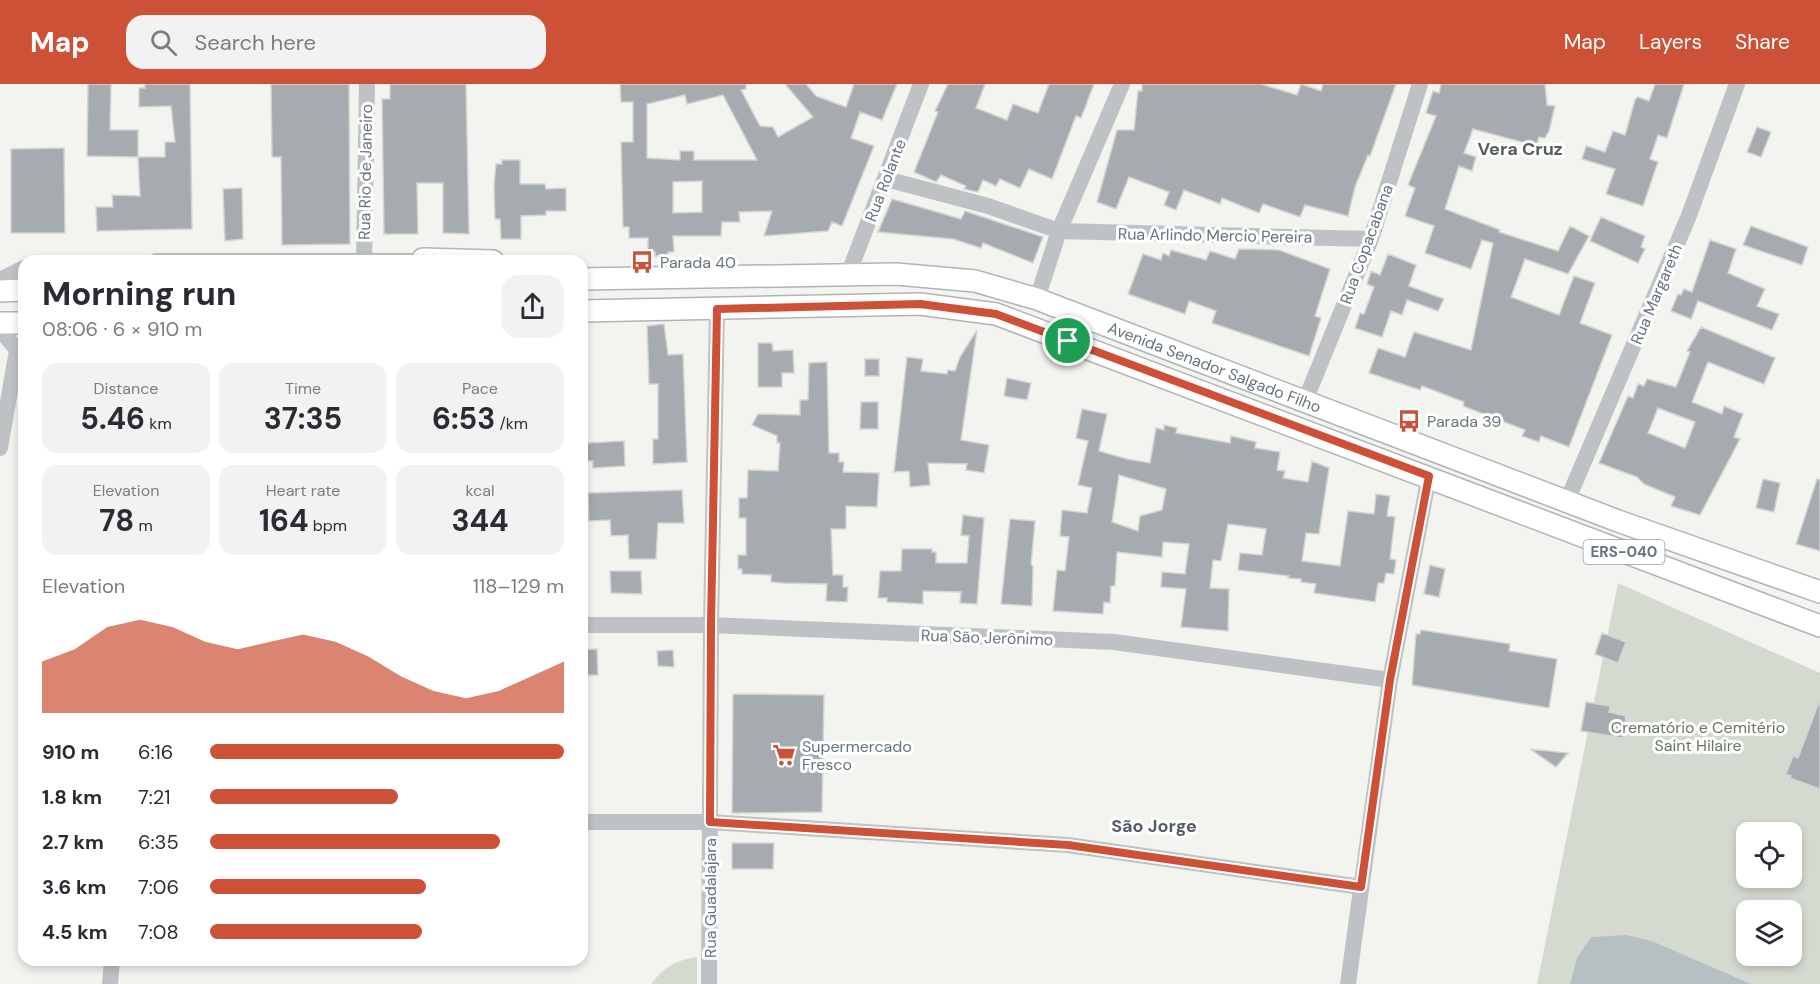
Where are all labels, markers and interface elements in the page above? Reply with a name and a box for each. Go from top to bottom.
search box [126,15,546,69]
text: Map [30,24,90,61]
icon: search [147,26,180,59]
text: Search here [195,28,316,57]
text: Map [1564,28,1606,56]
text: Layers [1639,28,1702,56]
text: Share [1735,28,1790,56]
street label: Rua Rio de Janeiro [354,104,377,240]
street label: Rua Rolante [860,136,911,224]
district label: Vera Cruz [1477,137,1563,161]
street label: Rua Copacabana [1335,181,1398,307]
street label: Rua Arlindo Mercio Pereira [1118,223,1312,248]
street label: Rua Margareth [1626,241,1687,348]
bus stop icon: Parada 40 [629,249,655,275]
place label: Parada 40 [660,252,736,273]
text: Morning run [42,272,236,315]
button: share [501,275,564,338]
pin [1042,315,1093,366]
text: 08:06 · 6 × 910 m [42,316,202,342]
street label: Avenida Senador Salgado Filho [1105,317,1324,418]
icon: arrive [1051,324,1084,357]
text: Distance [94,378,158,399]
text: Time [285,378,321,399]
text: Pace [462,378,498,399]
text: 5.46 [80,399,145,438]
text: 37:35 [264,399,342,438]
text: 6:53 [432,399,495,438]
bus stop icon: Parada 39 [1396,408,1422,434]
place label: Parada 39 [1427,411,1501,432]
text: km [145,413,172,434]
text: /km [495,413,528,434]
text: Elevation [93,480,159,501]
text: Heart rate [266,480,340,501]
text: kcal [466,480,494,501]
text: 78 [99,501,134,540]
text: 164 [259,501,308,540]
text: 344 [451,501,509,540]
text: m [134,515,153,536]
text: bpm [308,515,347,536]
road number: ERS-040 [1584,540,1664,564]
text: Elevation [42,573,125,599]
text: 118–129 m [473,573,564,599]
street label: Rua São Jerônimo [920,625,1053,650]
park label: Crematório e Cemitério Saint Hilaire [1611,717,1785,756]
place label: Supermercado Fresco [802,736,912,775]
text: 910 m [42,739,99,765]
text: 6:16 [138,739,173,765]
supermarket icon: Supermercado Fresco [771,742,797,768]
text: 1.8 km [42,784,102,810]
text: 7:21 [138,784,170,810]
district label: São Jorge [1111,814,1197,838]
map controls [1736,822,1802,966]
button: locate [1736,822,1802,888]
text: 2.7 km [42,829,104,855]
text: 6:35 [138,829,179,855]
street label: Rua Guadalajara [700,838,721,958]
text: 3.6 km [42,874,106,900]
text: 7:06 [138,874,179,900]
button: layers [1736,900,1802,966]
text: 4.5 km [42,919,108,945]
text: 7:08 [138,919,179,945]

